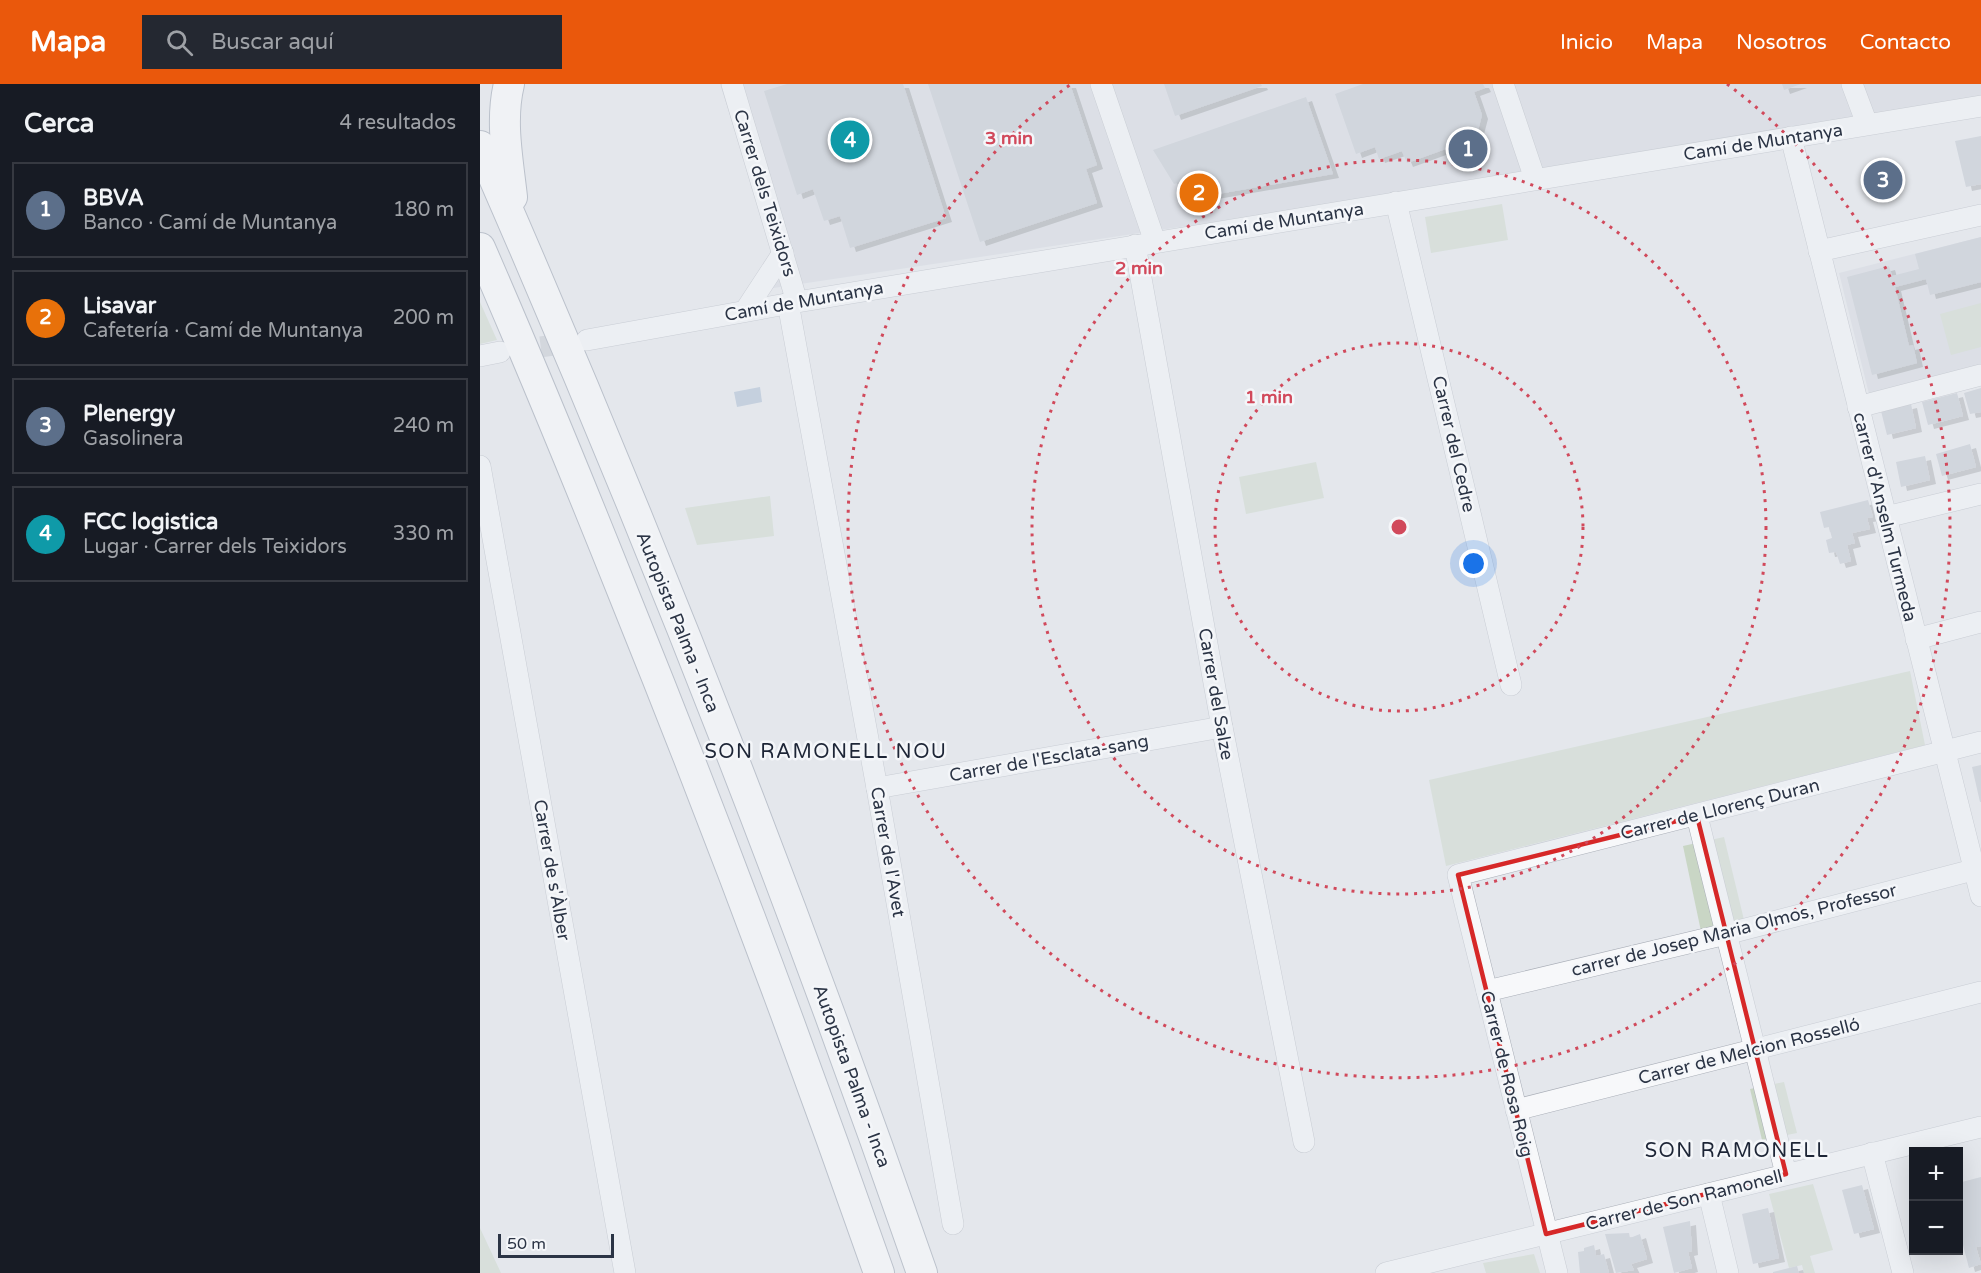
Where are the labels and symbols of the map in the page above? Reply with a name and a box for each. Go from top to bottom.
street label: Carrer dels Teixidors [729,107,801,279]
pin: 4 [830,118,869,162]
street label: Camí de Muntanya [1682,119,1844,165]
pin: 1 [1448,126,1488,172]
text: 3 min [985,127,1033,149]
pin: 3 [1864,158,1902,202]
pin: 2 [1180,170,1218,216]
street label: Camí de Muntanya [1203,198,1365,244]
text: 2 min [1115,257,1163,279]
street label: Camí de Muntanya [723,276,885,326]
street label: Carrer del Cedre [1428,374,1480,514]
text: 1 min [1245,386,1293,408]
street label: carrer d'Anselm Turmeda [1848,410,1922,624]
centre of rings [1389,517,1409,537]
street label: Autopista Palma - Inca [632,528,724,716]
your location [1459,549,1488,578]
street label: Carrer del Salze [1194,626,1238,762]
street label: Carrer de l'Esclata-sang [948,730,1150,786]
district label: SON RAMONELL NOU [704,740,948,764]
street label: Carrer de Llorenç Duran [1618,774,1822,844]
street label: Carrer de l'Avet [866,785,910,919]
street label: Carrer de s'Àlber [529,798,575,942]
street label: carrer de Josep Maria Olmos, Professor [1569,879,1899,981]
street label: Autopista Palma - Inca [809,982,895,1170]
street label: Carrer de Rosa Roig [1476,988,1538,1160]
street label: Carrer de Melcion Rosselló [1636,1013,1862,1089]
district label: SON RAMONELL [1645,1139,1829,1163]
street label: Carrer de Son Ramonell [1583,1165,1785,1235]
scale bar [498,1231,614,1258]

